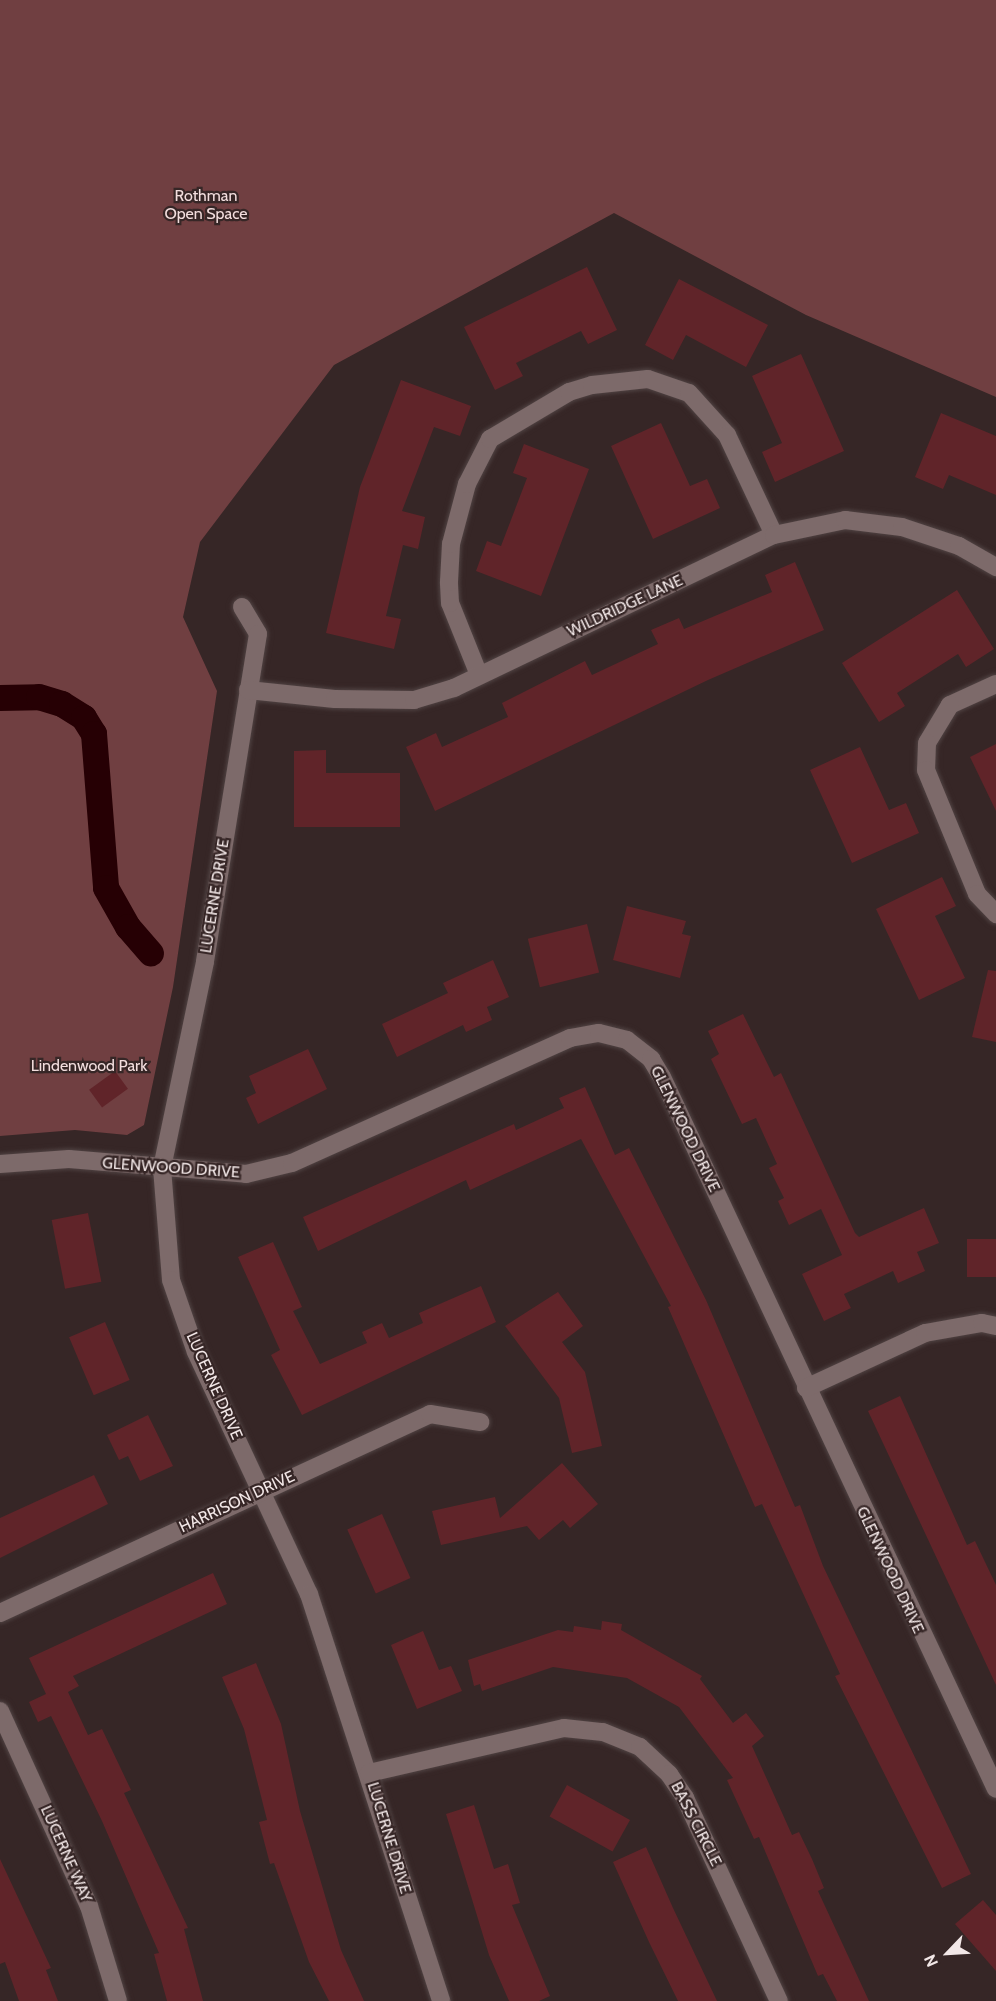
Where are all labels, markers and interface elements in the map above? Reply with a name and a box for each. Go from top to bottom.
park label: Rothman Open Space [164,186,248,224]
street label: WILDRIDGE LANE [564,571,686,641]
street label: LUCERNE DRIVE [196,838,234,954]
park label: Lindenwood Park [31,1056,147,1076]
street label: GLENWOOD DRIVE [646,1063,724,1195]
street label: GLENWOOD DRIVE [102,1154,240,1182]
street label: LUCERNE DRIVE [182,1329,246,1443]
street label: HARRISON DRIVE [176,1467,298,1537]
street label: GLENWOOD DRIVE [852,1504,928,1636]
street label: BASS CIRCLE [667,1779,725,1869]
street label: LUCERNE DRIVE [363,1780,415,1896]
street label: LUCERNE WAY [36,1803,96,1905]
north arrow [918,1923,978,1983]
text: N [920,1952,942,1970]

